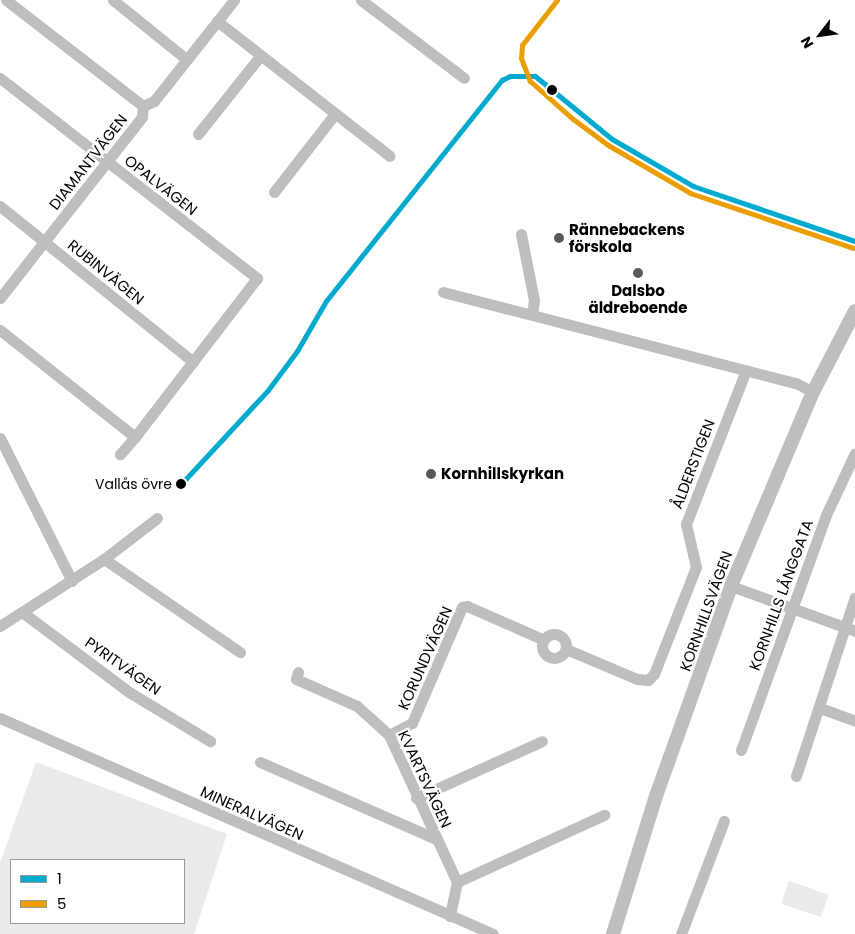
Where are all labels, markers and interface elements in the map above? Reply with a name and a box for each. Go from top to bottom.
north arrow [795,10,845,60]
text: N [796,33,818,52]
unlabelled marker [547,85,557,95]
street label: DIAMANTVÄGEN [45,111,131,213]
street label: OPALVÄGEN [121,151,201,219]
place label: Rännebackens förskola [569,220,685,255]
marker: Rännebackens förskola [553,232,565,244]
street label: RUBINVÄGEN [64,236,148,308]
marker: Dalsbo äldreboende [632,267,644,279]
place label: Dalsbo äldreboende [589,281,687,316]
street label: ÅLDERSTIGEN [668,417,718,511]
place label: Kornhillskyrkan [441,465,564,483]
marker: Kornhillskyrkan [425,468,437,480]
place label: Vallås övre [95,476,172,492]
marker: Vallås övre [176,479,186,489]
street label: KORNHILLS LÅNGGATA [745,517,817,673]
street label: KORNHILLSVÄGEN [676,549,736,673]
street label: KORUNDVÄGEN [394,603,456,713]
street label: PYRITVÄGEN [82,633,164,699]
street label: KVARTSVÄGEN [395,727,455,831]
street label: MINERALVÄGEN [198,782,306,844]
legend [10,859,185,924]
text: 1 [57,868,62,889]
text: 5 [57,893,66,914]

